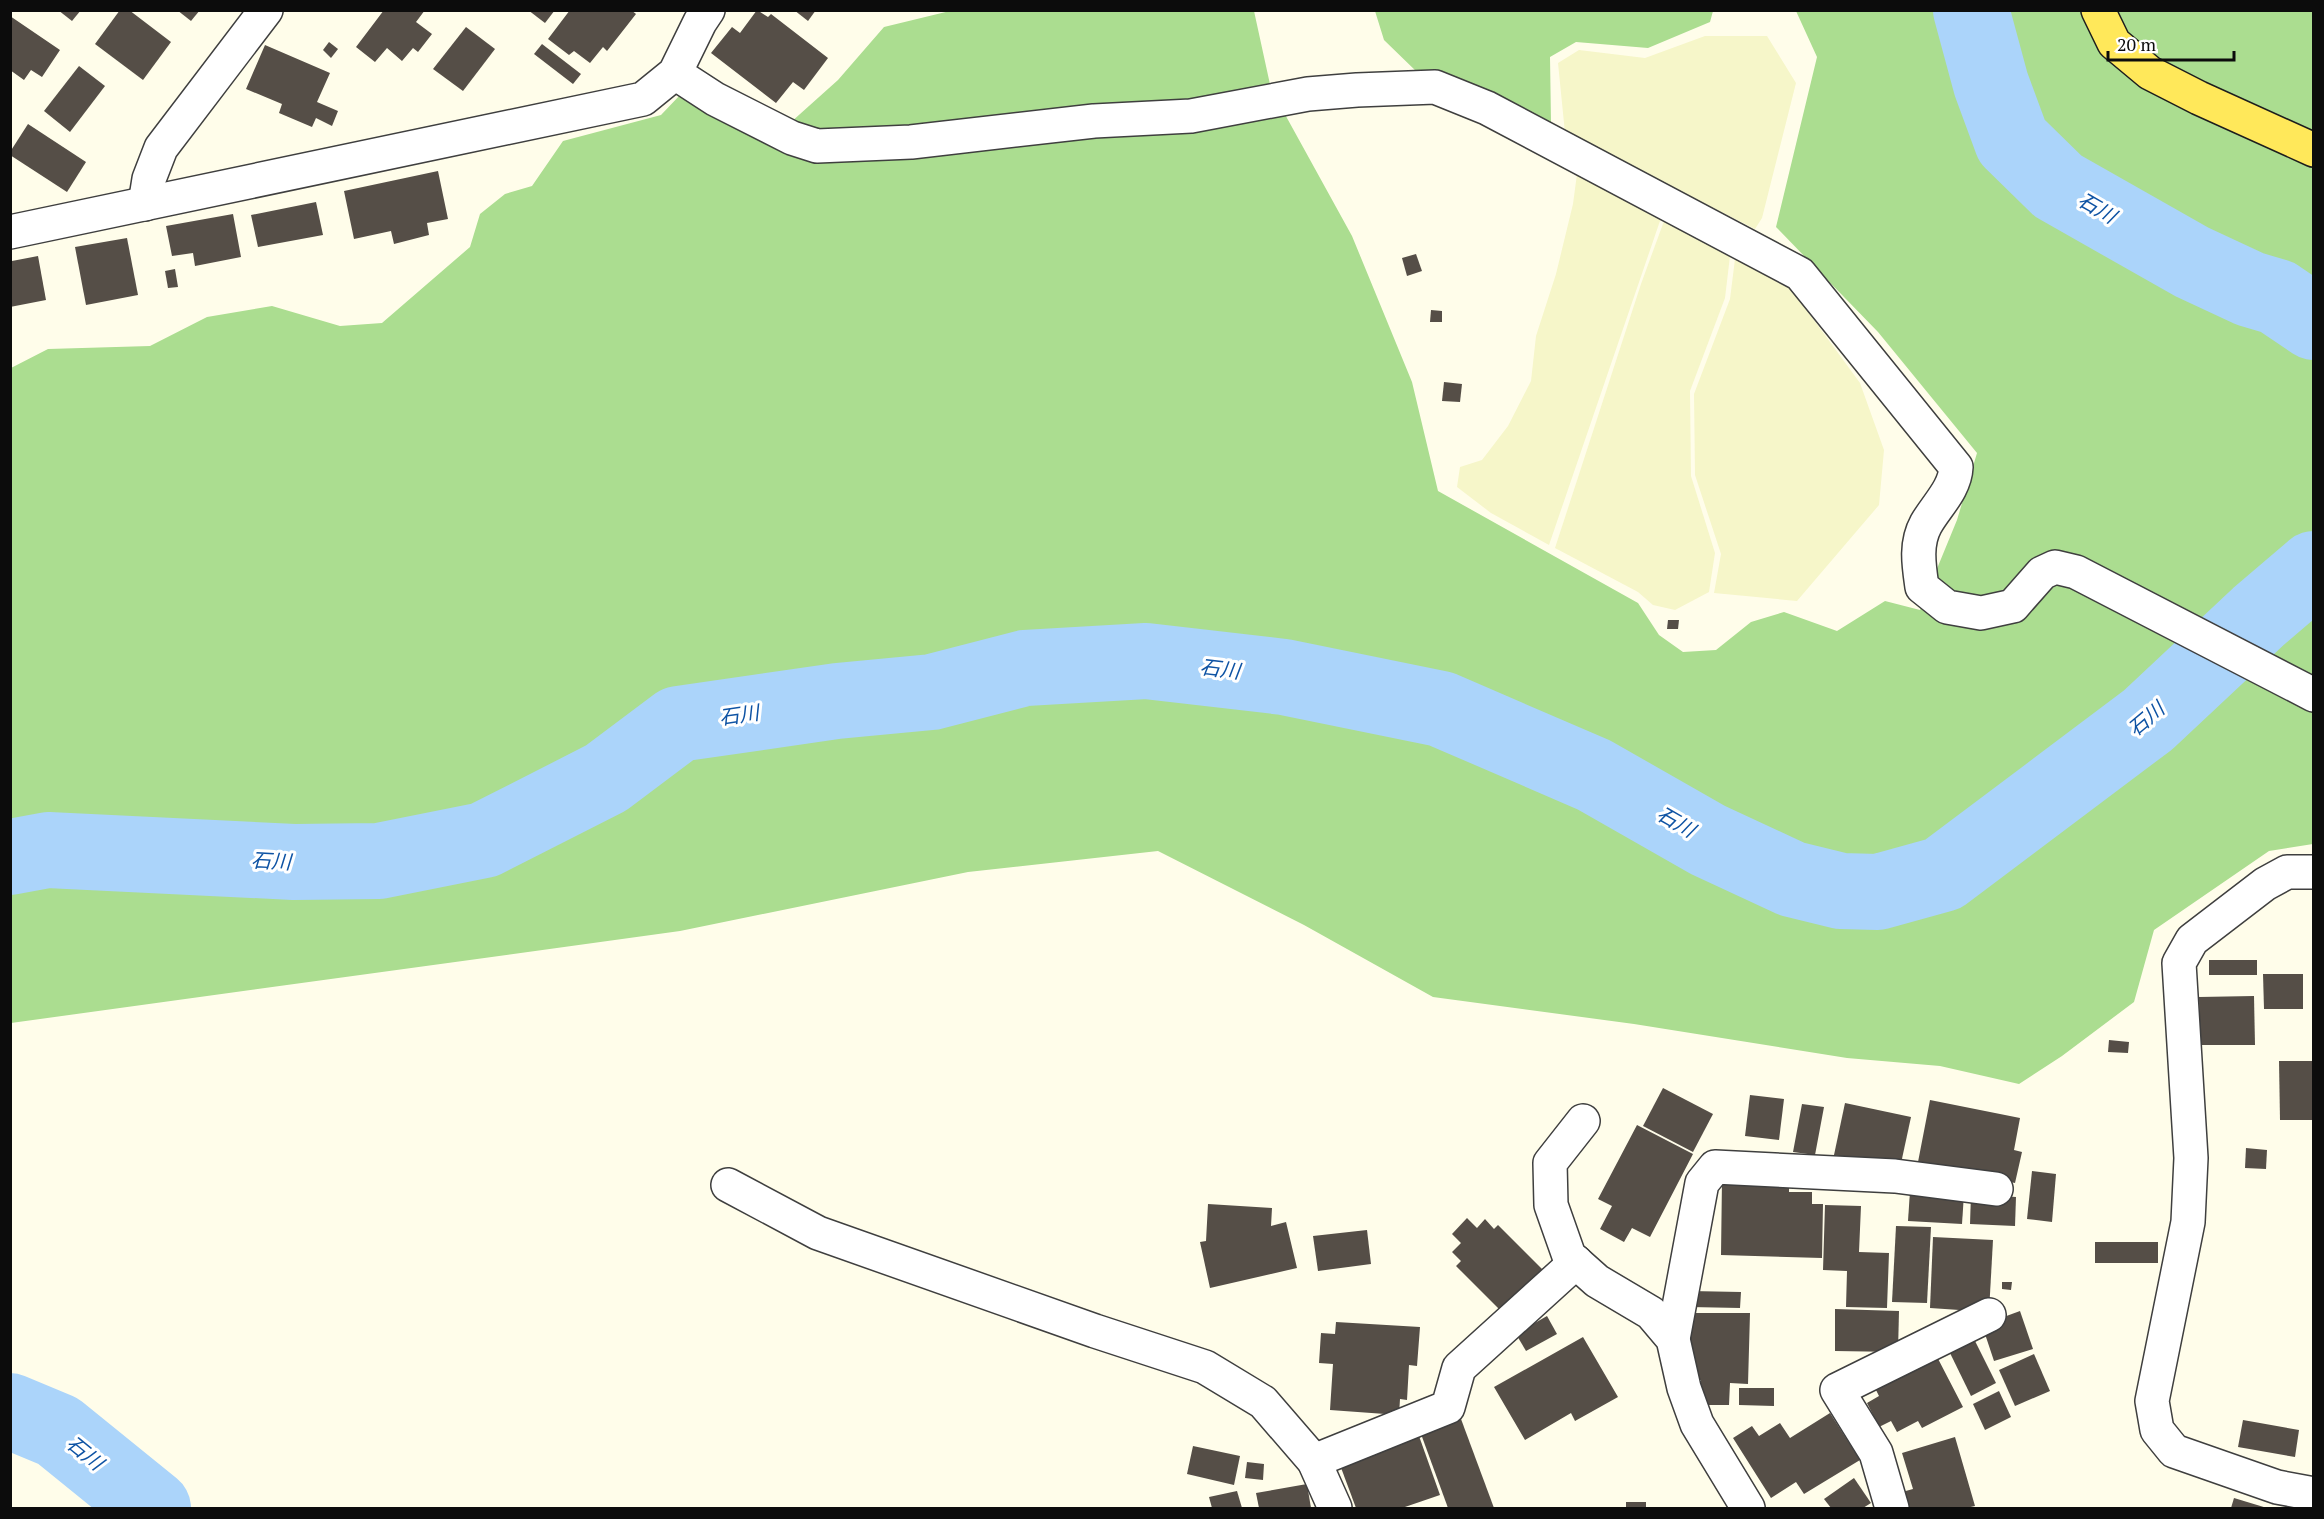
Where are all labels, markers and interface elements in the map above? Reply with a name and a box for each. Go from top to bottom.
scale bar [2108,24,2234,62]
text: 20 m [2117,32,2157,56]
water label: 石川 [2073,186,2123,230]
water label: 石川 [1199,653,1244,685]
water label: 石川 [2122,694,2171,742]
water label: 石川 [717,698,763,731]
water label: 石川 [1652,800,1702,844]
water label: 石川 [250,846,294,875]
water label: 石川 [61,1430,111,1477]

